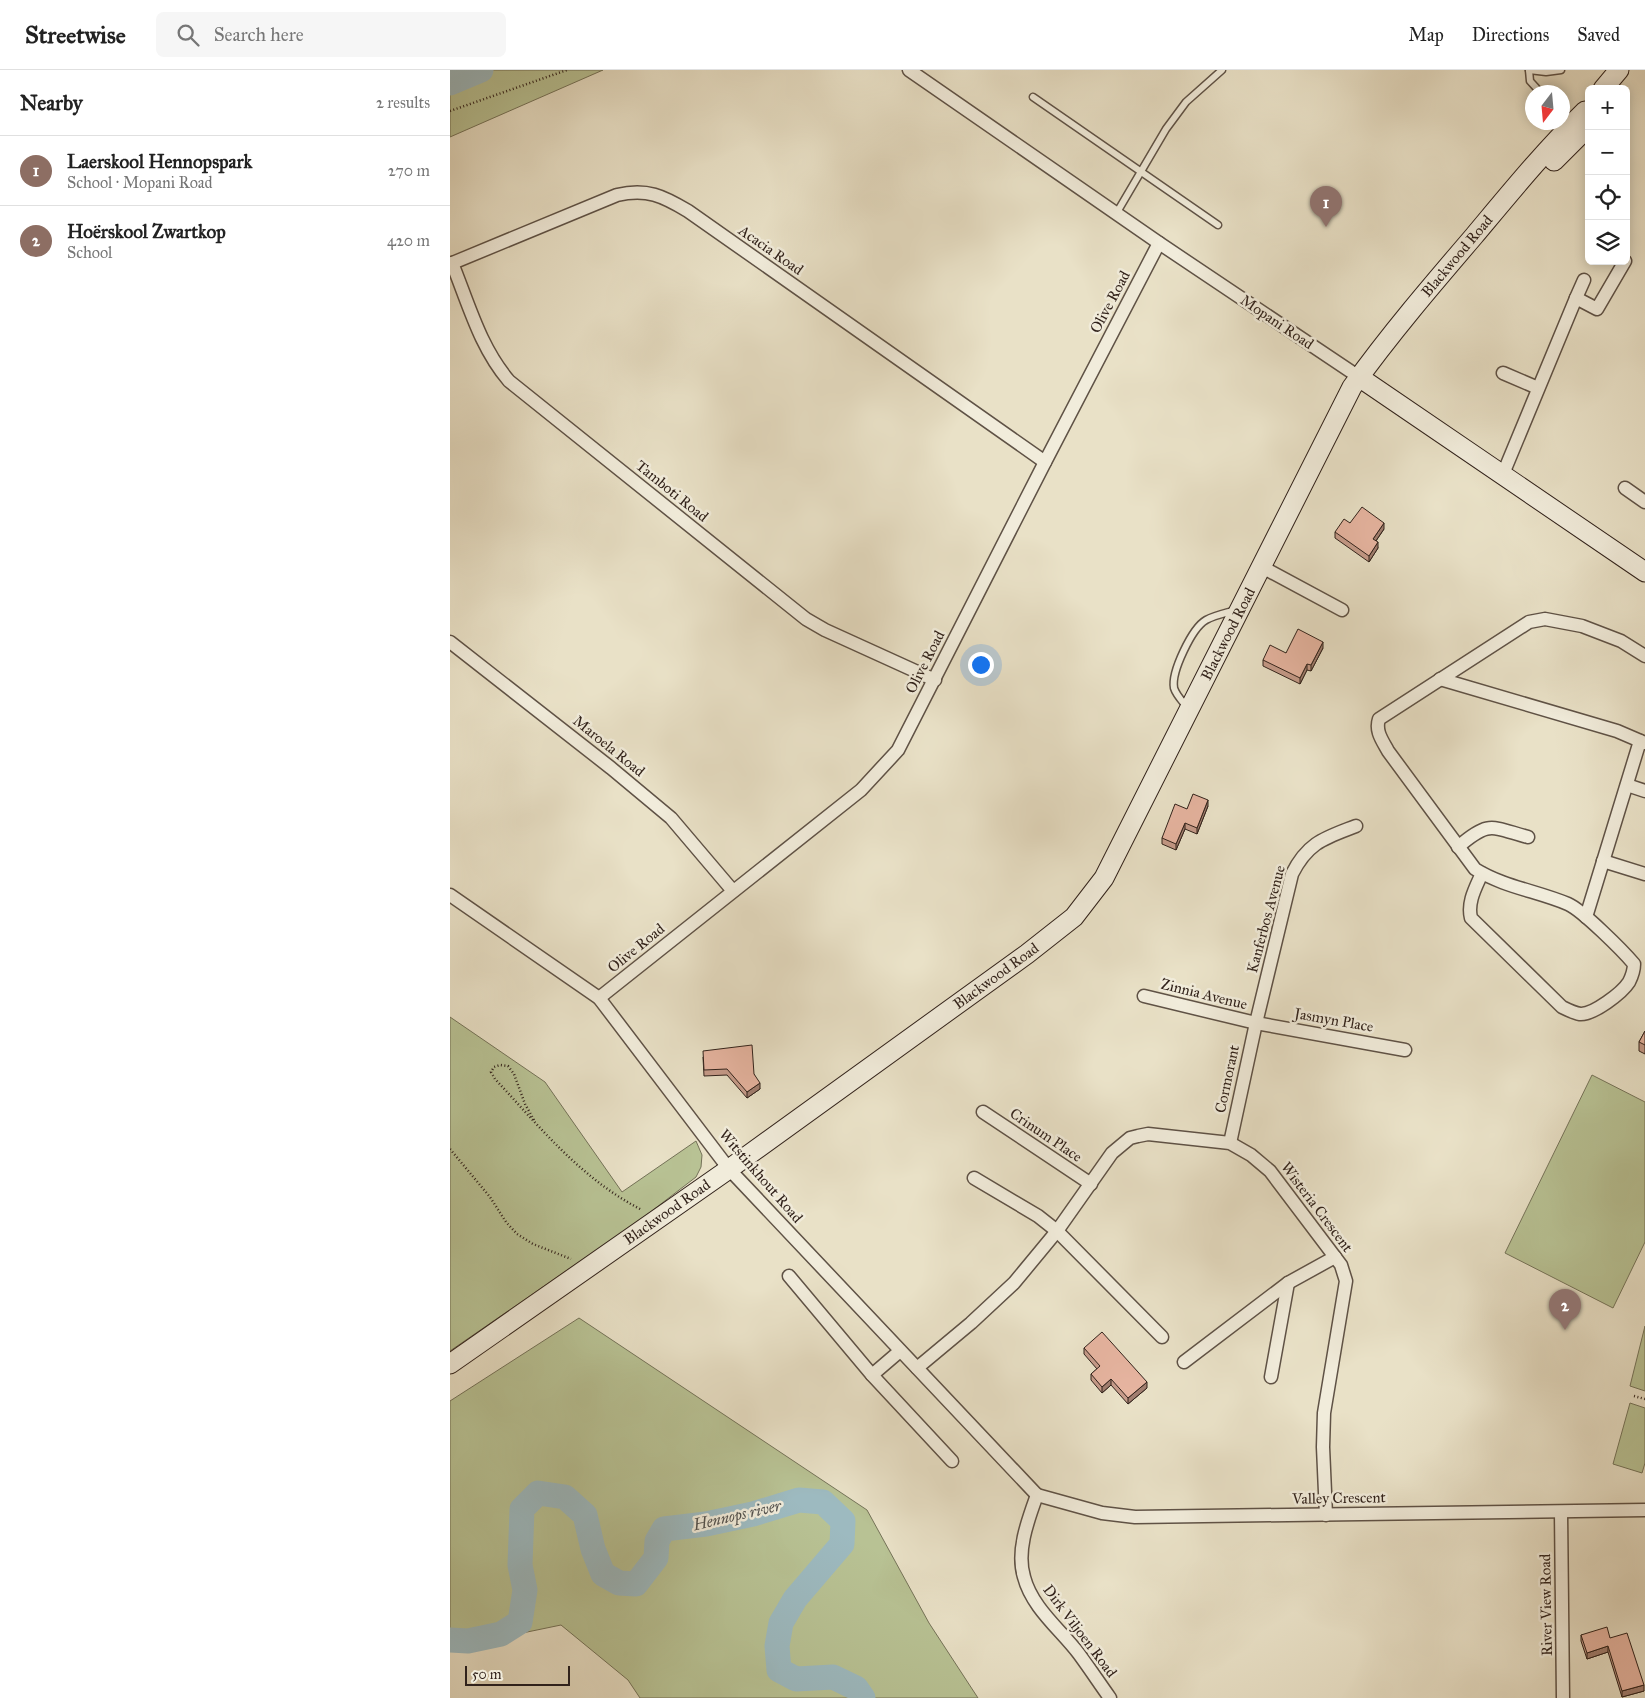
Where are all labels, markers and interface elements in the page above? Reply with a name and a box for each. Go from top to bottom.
search box [156,12,506,57]
text: Streetwise [25,20,126,50]
icon: search [174,21,202,49]
text: Search here [214,23,304,46]
text: Map [1408,24,1444,46]
text: Directions [1472,24,1549,46]
text: Saved [1577,24,1620,46]
north arrow [1525,85,1570,130]
map controls [1585,85,1630,265]
button: + [1585,85,1630,130]
text: Nearby [20,90,83,116]
text: 2 results [376,93,430,112]
button: − [1585,130,1630,175]
text: Laerskool Hennopspark [67,150,252,173]
text: 1 [33,161,39,180]
text: 270 m [388,161,430,180]
text: School · Mopani Road [67,173,213,192]
button: locate [1585,175,1630,220]
pin: 1 [1310,186,1342,227]
street label: Blackwood Road [1418,211,1497,301]
text: Hoërskool Zwartkop [67,220,226,243]
button: layers [1585,220,1630,265]
street label: Acacia Road [734,221,807,279]
text: 2 [32,231,40,250]
text: 420 m [387,231,430,250]
text: School [67,243,112,262]
street label: Olive Road [1086,267,1134,336]
street label: Mopani Road [1237,291,1317,353]
street label: Tamboti Road [632,456,712,526]
street label: Blackwood Road [1197,584,1259,683]
street label: Olive Road [902,627,949,696]
your location [968,652,994,678]
street label: Maroela Road [570,712,649,781]
street label: Kanferbos Avenue [1243,863,1289,975]
street label: Olive Road [604,919,668,976]
street label: Blackwood Road [950,939,1043,1013]
street label: Zinnia Avenue [1159,975,1249,1013]
street label: Jasmyn Place [1291,1004,1375,1037]
street label: Cormorant [1211,1043,1243,1115]
street label: Crinum Place [1006,1104,1086,1166]
street label: Witstinkhout Road [715,1126,807,1227]
street label: Wisteria Crescent [1277,1158,1357,1256]
street label: Blackwood Road [620,1175,714,1248]
pin: 2 [1549,1289,1581,1330]
street label: Valley Crescent [1291,1488,1387,1508]
water label: Hennops river [690,1495,784,1536]
street label: River View Road [1536,1553,1556,1656]
street label: Dirk Viljoen Road [1039,1581,1121,1681]
scale bar [465,1663,570,1686]
text: 50 m [472,1666,501,1683]

